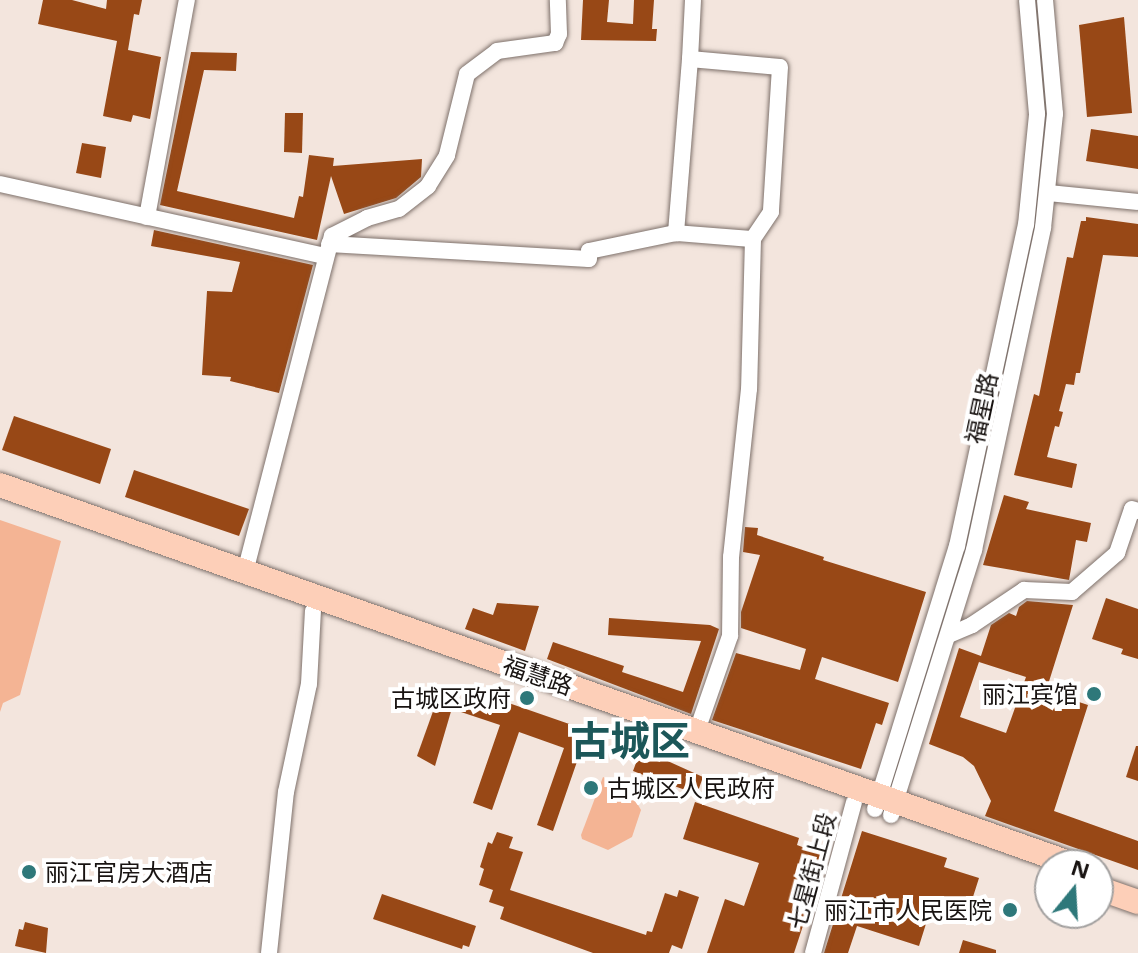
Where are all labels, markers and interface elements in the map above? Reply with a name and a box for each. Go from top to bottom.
street label: 福星路 [959,370,1003,446]
street label: 福慧路 [499,650,577,700]
place label: 丽江宾馆 [982,680,1078,708]
place label: 古城区政府 [391,684,511,712]
marker: 丽江宾馆 [1085,685,1103,703]
marker: 古城区政府 [518,689,536,707]
district label: 古城区 [570,716,690,764]
place label: 古城区人民政府 [607,774,775,802]
marker: 古城区人民政府 [582,779,600,797]
street label: 七星街上段 [782,809,840,933]
north arrow [1034,849,1114,929]
text: N [1068,851,1094,885]
place label: 丽江官房大酒店 [45,858,213,886]
marker: 丽江官房大酒店 [20,863,38,881]
place label: 丽江市人民医院 [824,896,992,924]
marker: 丽江市人民医院 [999,899,1021,921]

